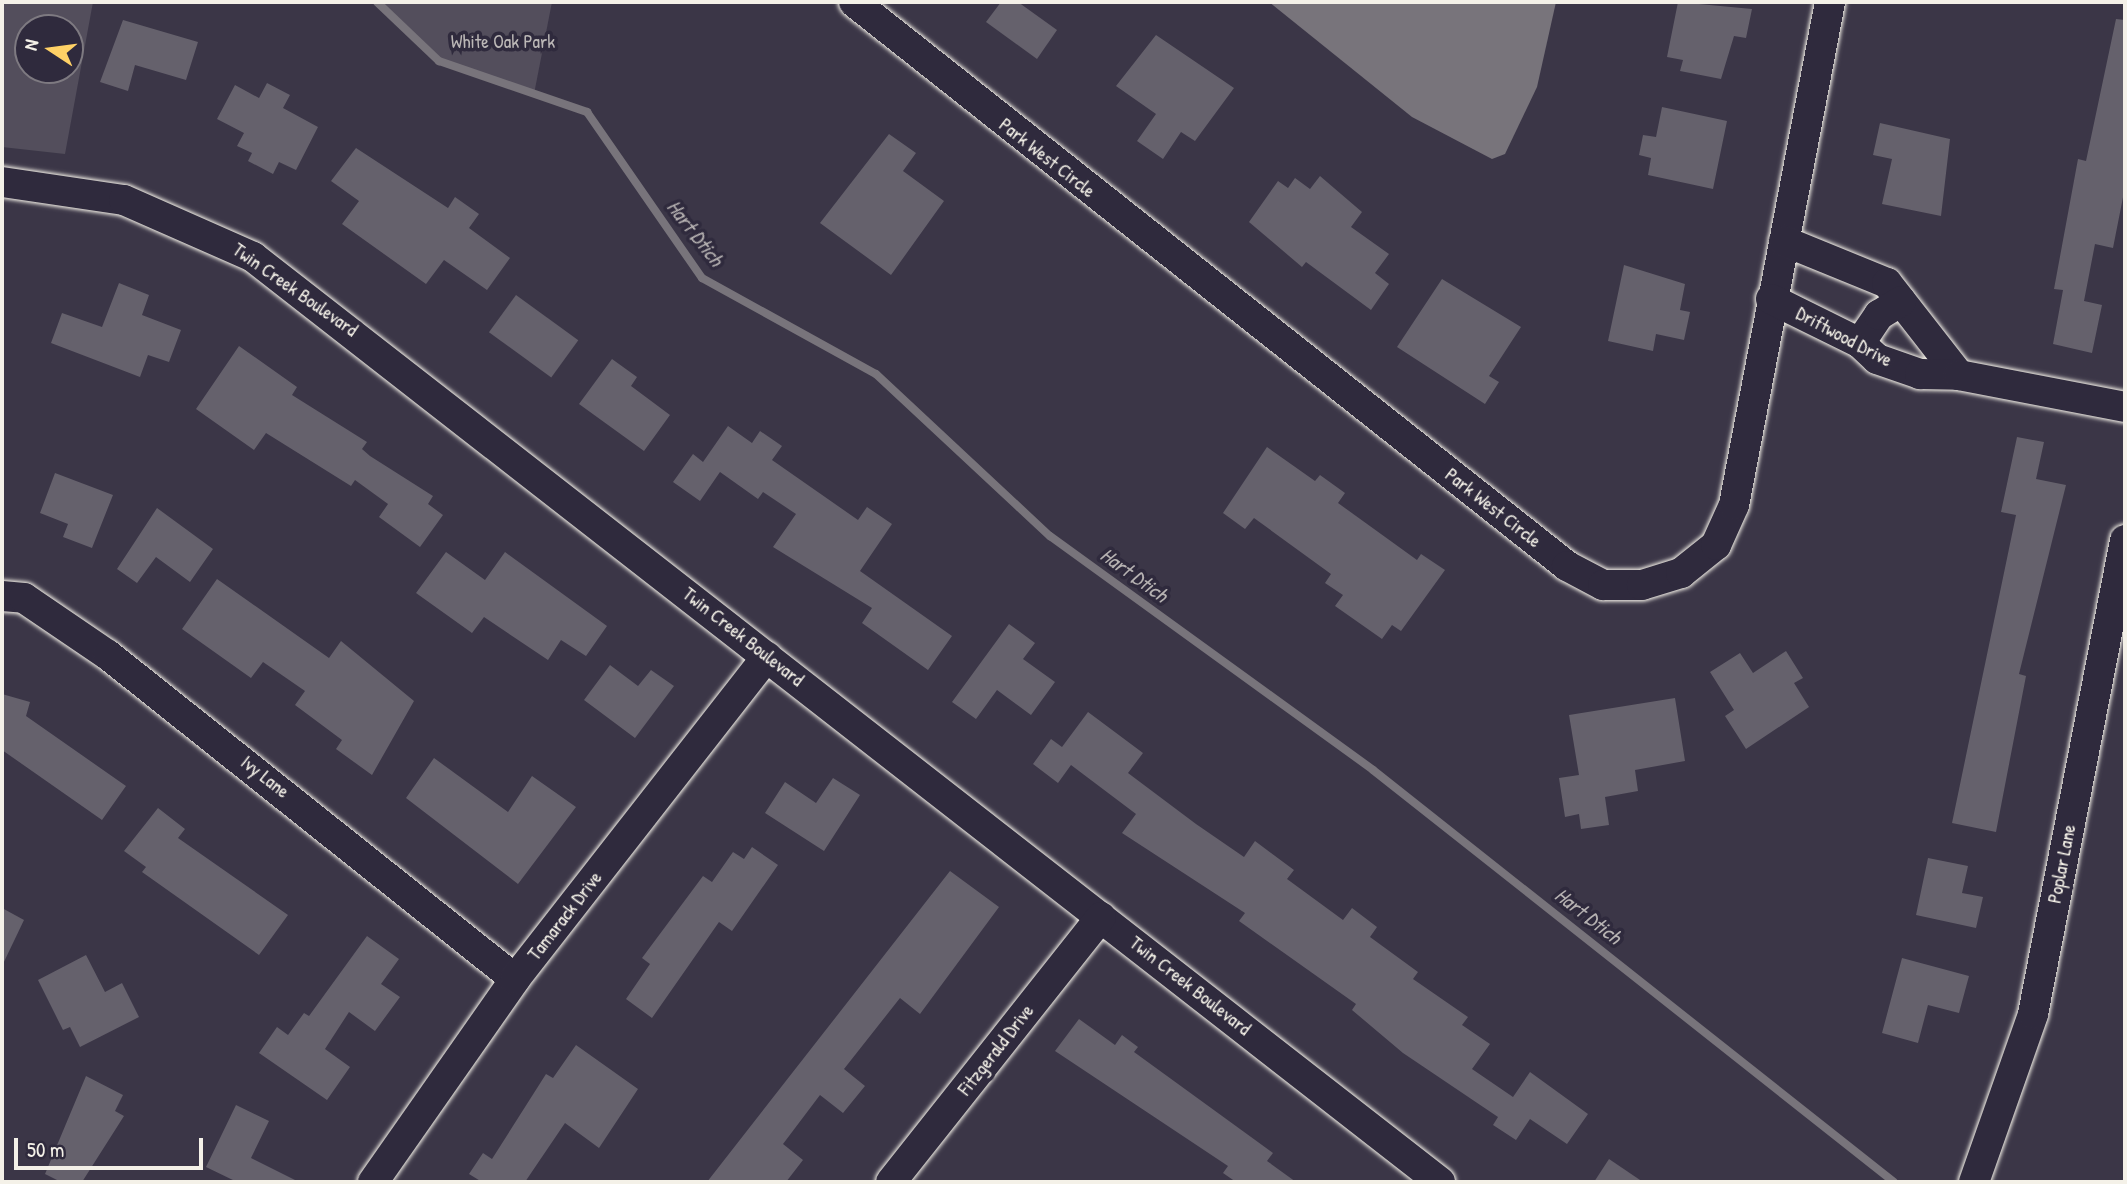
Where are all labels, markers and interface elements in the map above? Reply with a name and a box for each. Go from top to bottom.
north arrow [14,14,84,84]
park label: White Oak Park [451,31,555,53]
text: N [17,37,44,53]
street label: Park West Circle [994,113,1100,203]
water label: Hart Dtich [661,195,729,271]
street label: Twin Creek Boulevard [228,238,362,342]
street label: Driftwood Drive [1792,302,1896,372]
street label: Park West Circle [1440,463,1546,553]
water label: Hart Dtich [1095,542,1173,608]
street label: Twin Creek Boulevard [678,583,808,691]
street label: Ivy Lane [236,751,294,803]
street label: Poplar Lane [2043,823,2081,905]
street label: Tamarack Drive [523,867,607,965]
water label: Hart Dtich [1550,882,1626,950]
street label: Twin Creek Boulevard [1125,932,1255,1040]
street label: Fitzgerald Drive [953,1000,1039,1100]
scale bar [18,1124,206,1168]
text: 50 m [27,1135,64,1164]

